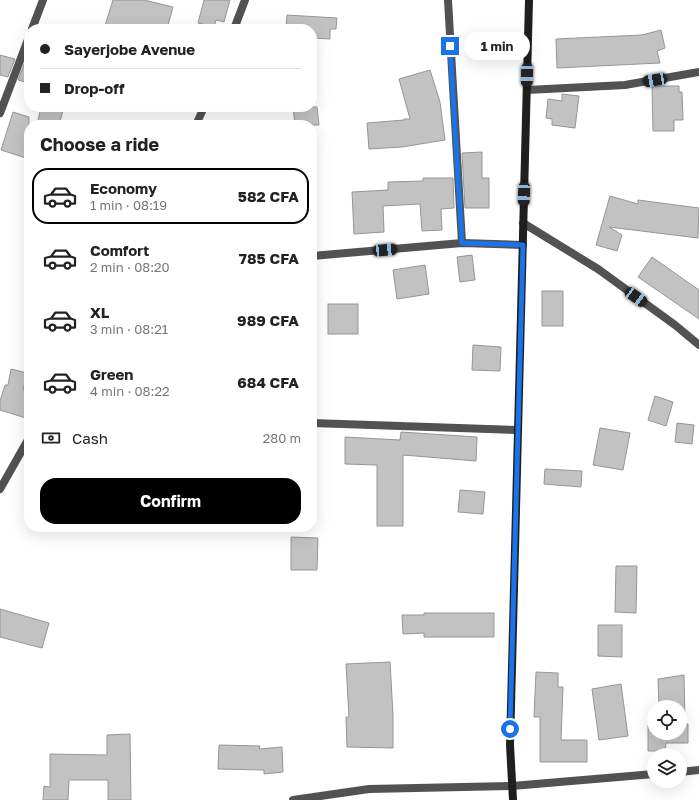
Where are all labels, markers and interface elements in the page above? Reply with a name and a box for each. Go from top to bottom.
callout: 1 min [464,32,530,60]
route end [441,37,459,55]
text: 1 min [481,38,513,54]
text: Sayerjobe Avenue [64,40,195,58]
car [521,63,533,87]
car [642,72,668,88]
text: Drop-off [64,79,124,97]
text: Choose a ride [40,133,159,155]
icon: car [42,178,78,214]
text: Economy [90,179,157,197]
car [518,182,530,206]
text: 582 CFA [238,187,299,205]
text: 1 min · 08:19 [90,197,167,213]
icon: car [42,240,78,276]
text: Comfort [90,241,149,259]
car [373,243,397,257]
text: 785 CFA [239,249,299,267]
text: 2 min · 08:20 [90,259,170,275]
car [623,285,649,309]
icon: car [42,302,78,338]
text: XL [90,303,109,321]
text: 989 CFA [237,311,299,329]
text: 3 min · 08:21 [90,321,168,337]
icon: car [42,364,78,400]
text: Green [90,365,133,383]
text: 684 CFA [237,373,299,391]
text: 4 min · 08:22 [90,383,170,399]
icon: cash [40,427,62,449]
text: Cash [72,429,108,447]
text: 280 m [263,430,301,446]
button: Confirm [40,478,301,524]
map controls [647,700,687,788]
button: locate [647,700,687,740]
route start [501,720,519,738]
button: layers [647,748,687,788]

